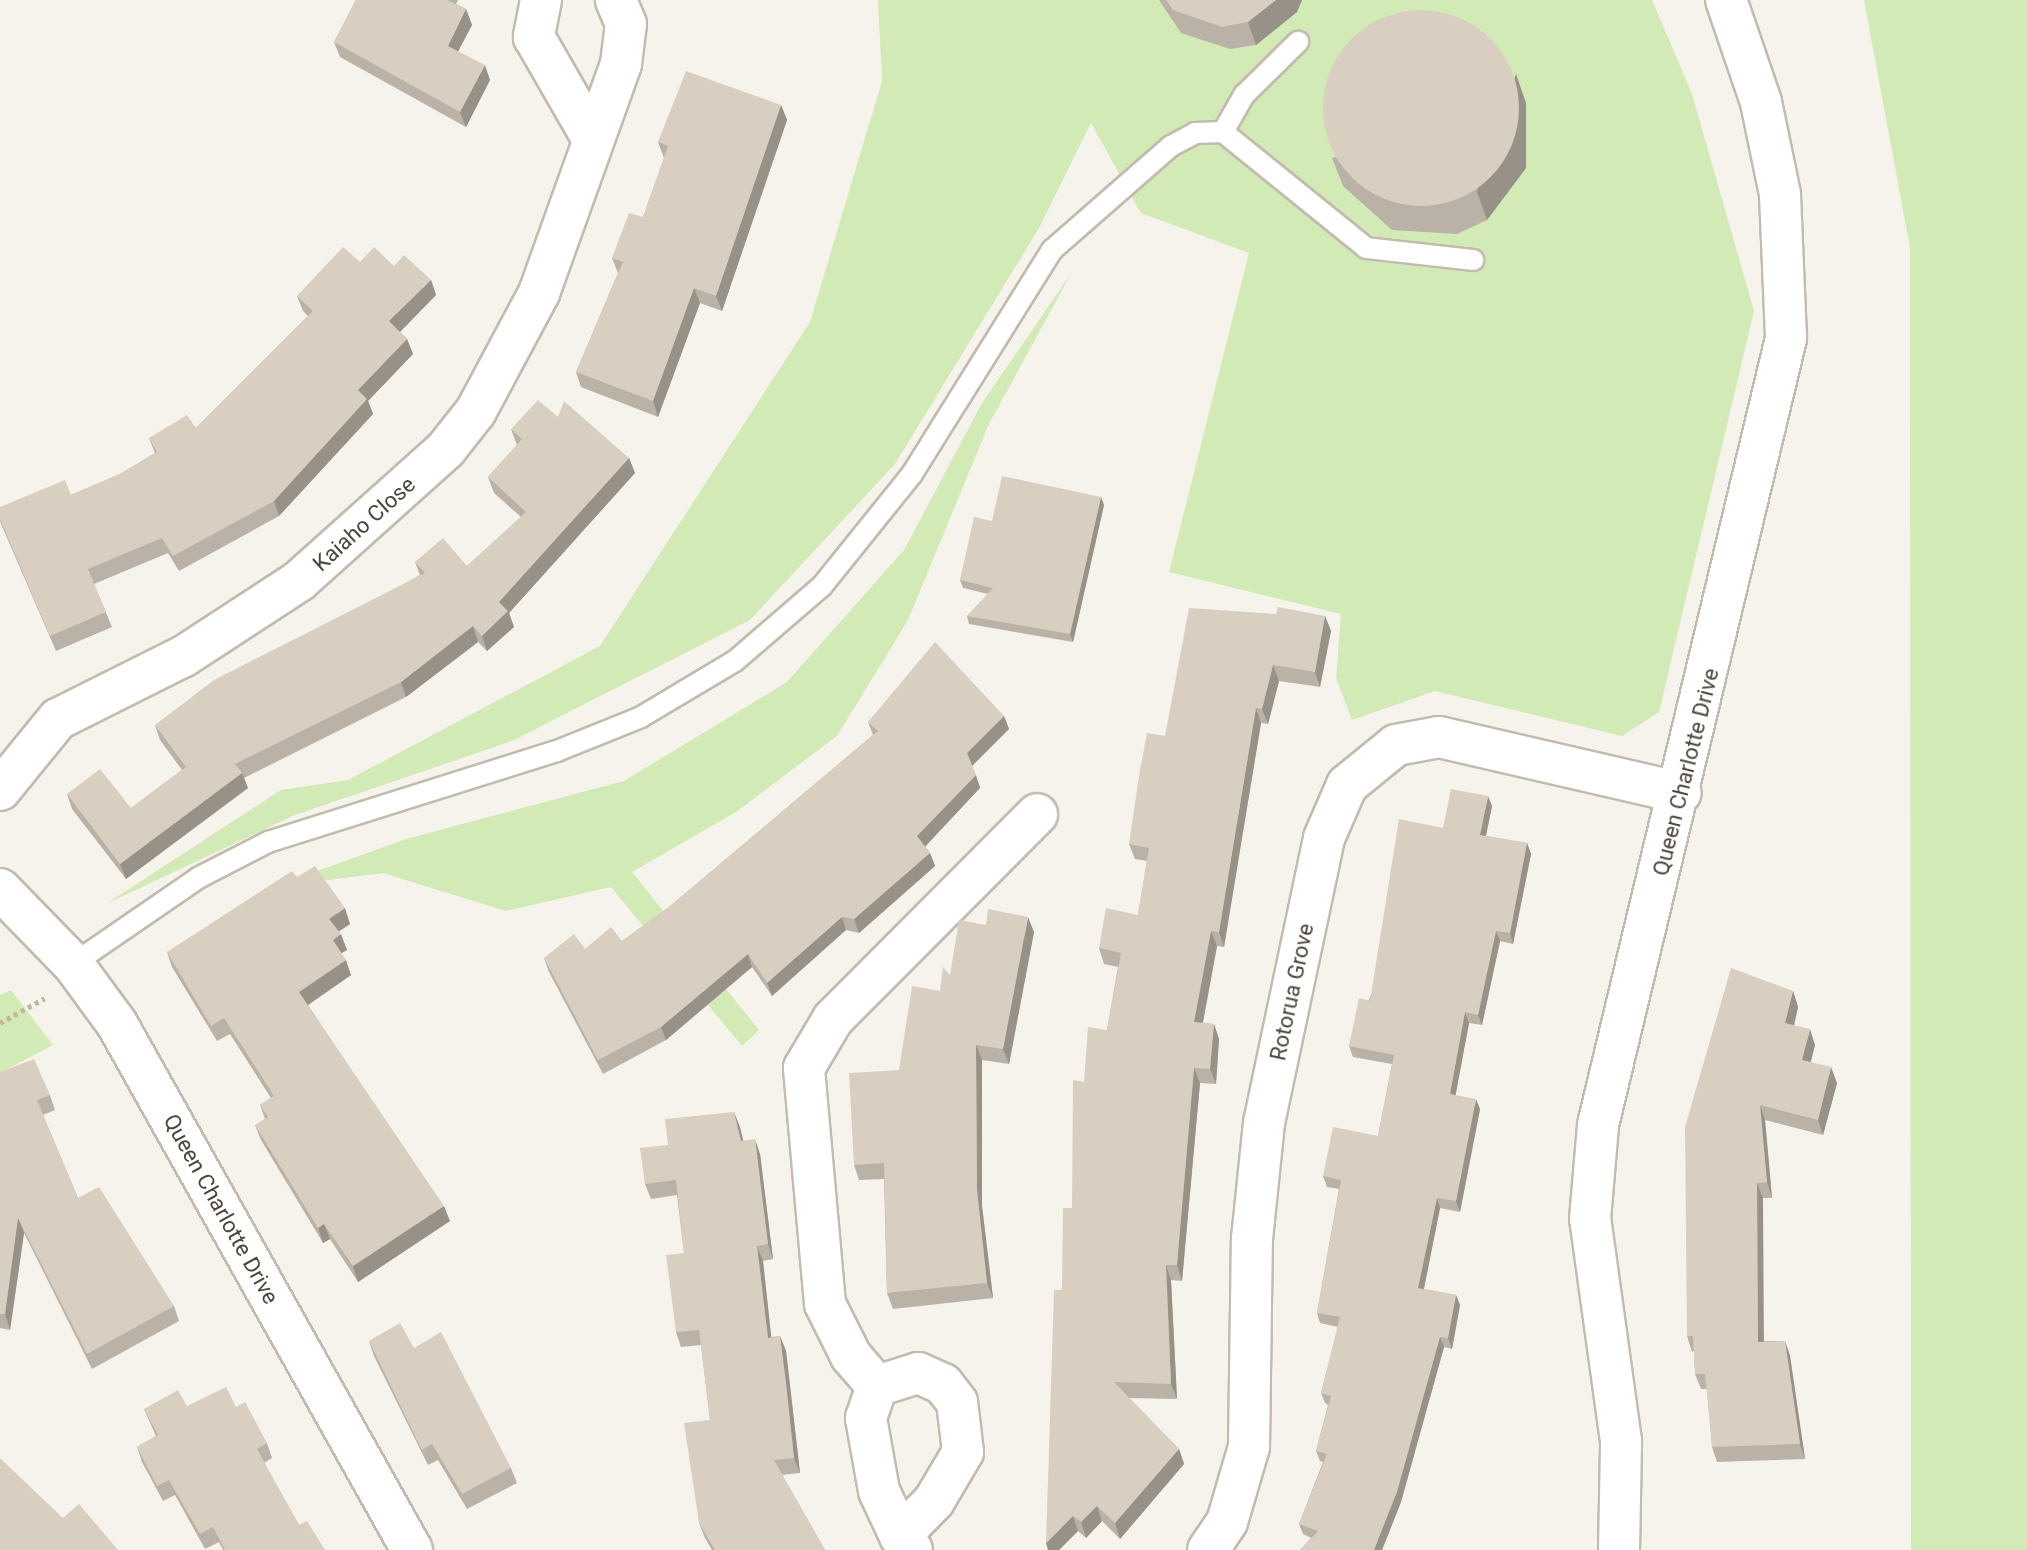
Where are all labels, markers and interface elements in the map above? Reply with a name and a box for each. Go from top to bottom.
street label: Kaiaho Close [307,471,421,577]
street label: Queen Charlotte Drive [1647,666,1725,878]
street label: Rotorua Grove [1265,921,1319,1063]
street label: Queen Charlotte Drive [158,1109,284,1309]

